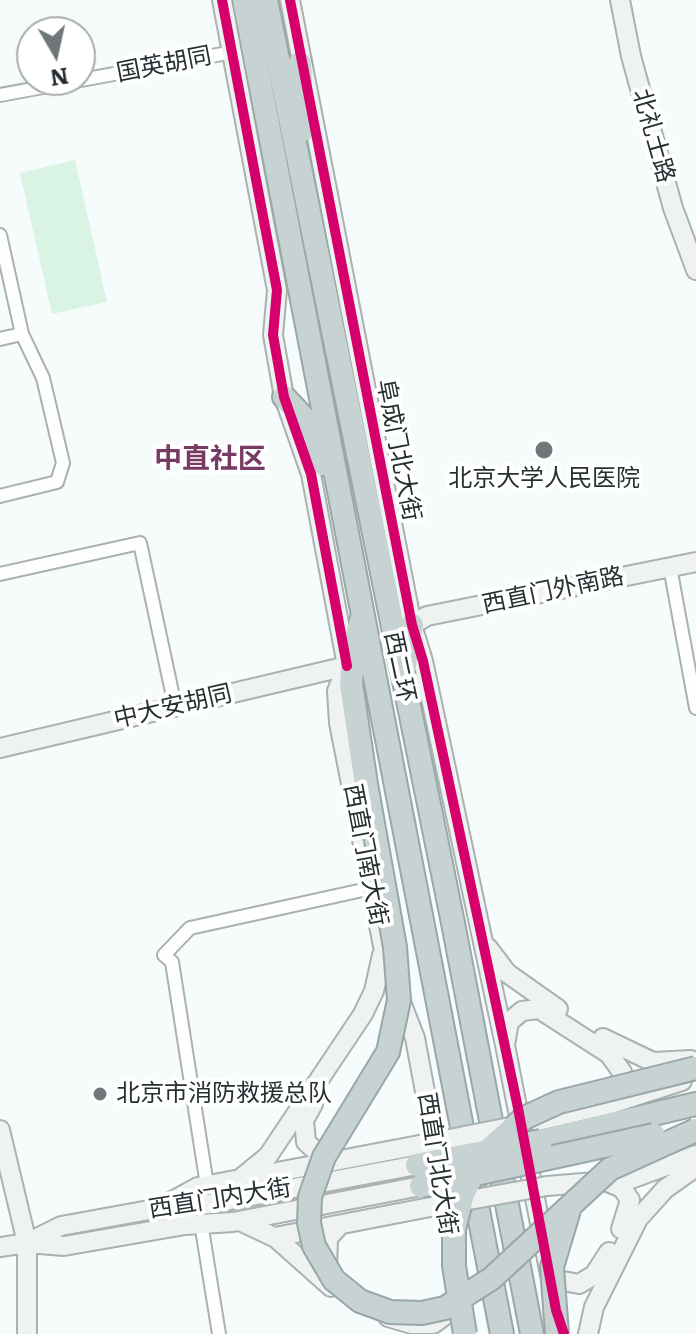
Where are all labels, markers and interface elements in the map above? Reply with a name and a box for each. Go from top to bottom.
north arrow [16,16,96,96]
street label: 国英胡同 [114,42,214,88]
text: N [48,60,71,96]
street label: 北礼士路 [626,86,680,186]
street label: 阜成门北大街 [370,377,426,523]
marker: 北京大学人民医院 [533,439,555,461]
district label: 中直社区 [154,443,266,477]
place label: 北京大学人民医院 [448,465,640,493]
street label: 西直门外南路 [480,562,626,620]
street label: 西二环 [377,629,421,705]
street label: 中大安胡同 [111,679,235,735]
street label: 西直门南大街 [337,782,393,928]
place label: 北京市消防救援总队 [116,1080,332,1108]
marker: 北京市消防救援总队 [91,1085,109,1103]
street label: 西直门北大街 [412,1091,462,1237]
street label: 西直门内大街 [147,1174,293,1224]

